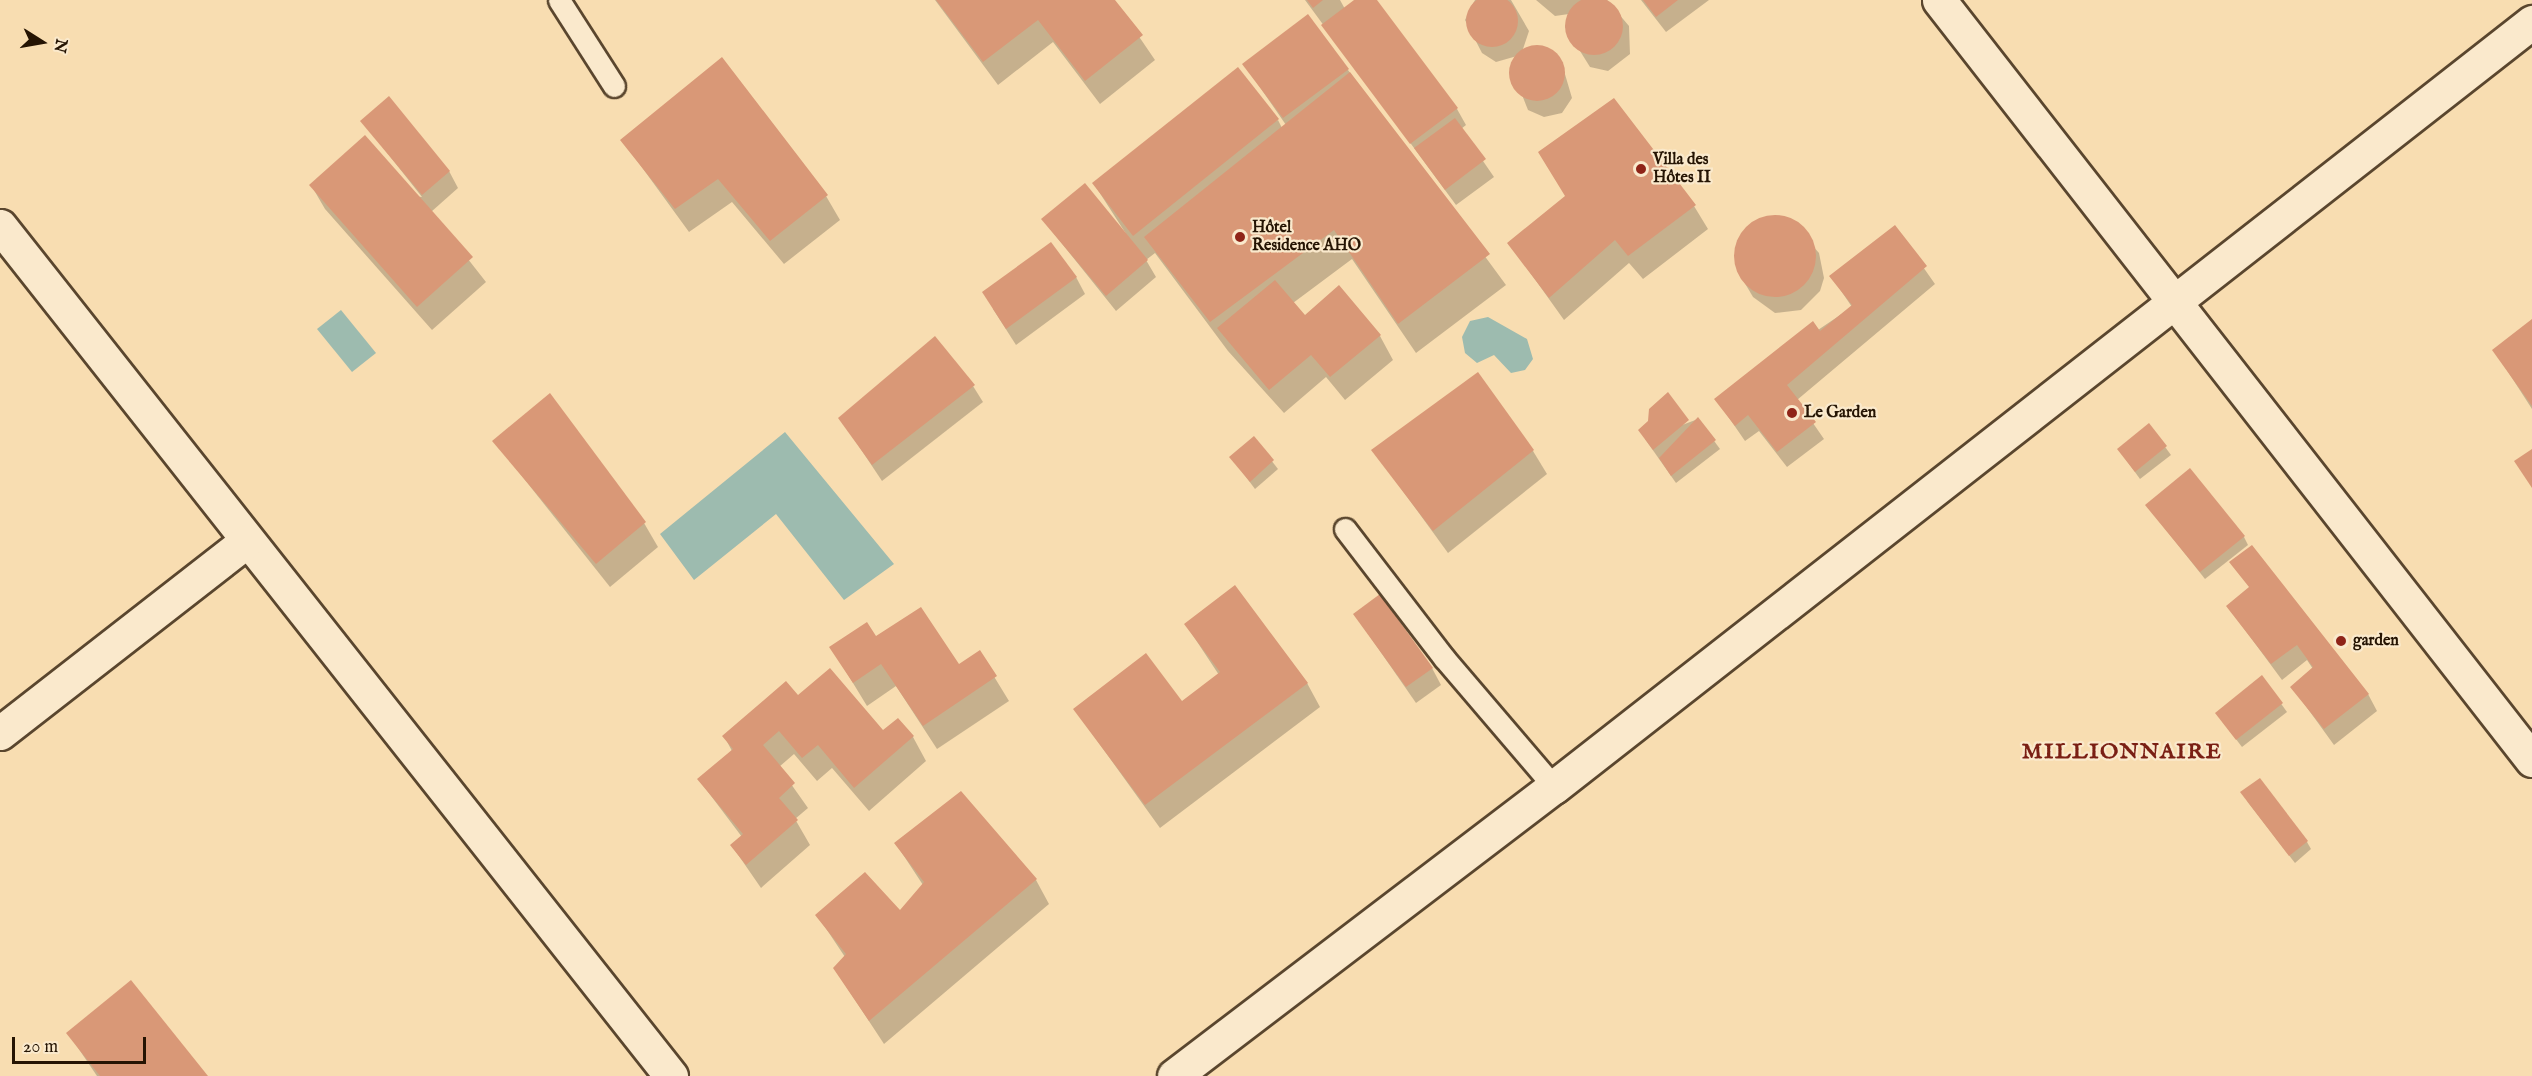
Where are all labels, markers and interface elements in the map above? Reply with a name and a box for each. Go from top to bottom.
north arrow [12,12,72,72]
text: N [49,37,71,54]
place label: Villa des Hôtes II [1653,150,1711,188]
marker: Villa des Hôtes II [1634,162,1648,176]
place label: Hôtel Residence AHO [1252,218,1361,256]
marker: Hôtel Residence AHO [1233,230,1247,244]
place label: Le Garden [1804,403,1876,423]
marker: Le Garden [1785,406,1799,420]
place label: garden [2353,631,2399,651]
marker: garden [2334,634,2348,648]
district label: MILLIONNAIRE [2022,740,2222,766]
scale bar [15,1025,148,1063]
text: 20 m [23,1036,58,1059]

